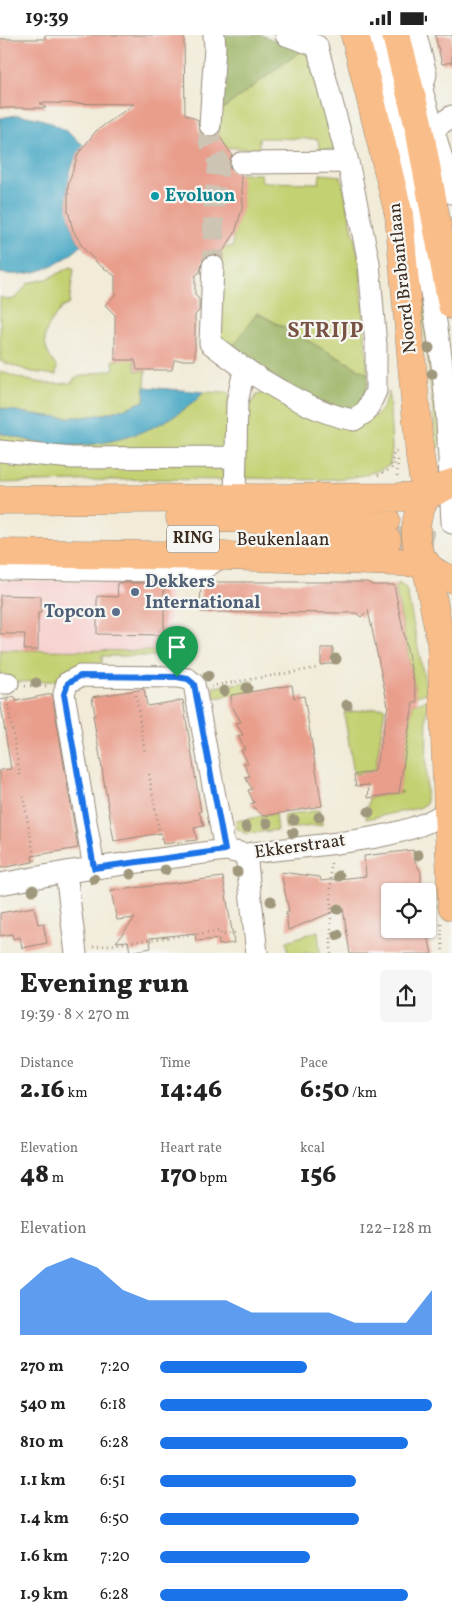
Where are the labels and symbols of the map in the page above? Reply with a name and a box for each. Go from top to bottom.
place label: Evoluon [165,184,236,209]
marker: Evoluon [149,190,161,202]
street label: Noord Brabantlaan [383,201,423,355]
district label: STRIJP [287,316,365,347]
road number: RING [167,525,219,553]
street label: Beukenlaan [237,528,330,553]
place label: Dekkers International [145,570,260,616]
marker: Dekkers International [129,586,141,598]
place label: Topcon [44,600,106,625]
marker: Topcon [110,606,122,618]
pin [156,626,198,677]
street label: Ekkerstraat [253,828,347,866]

